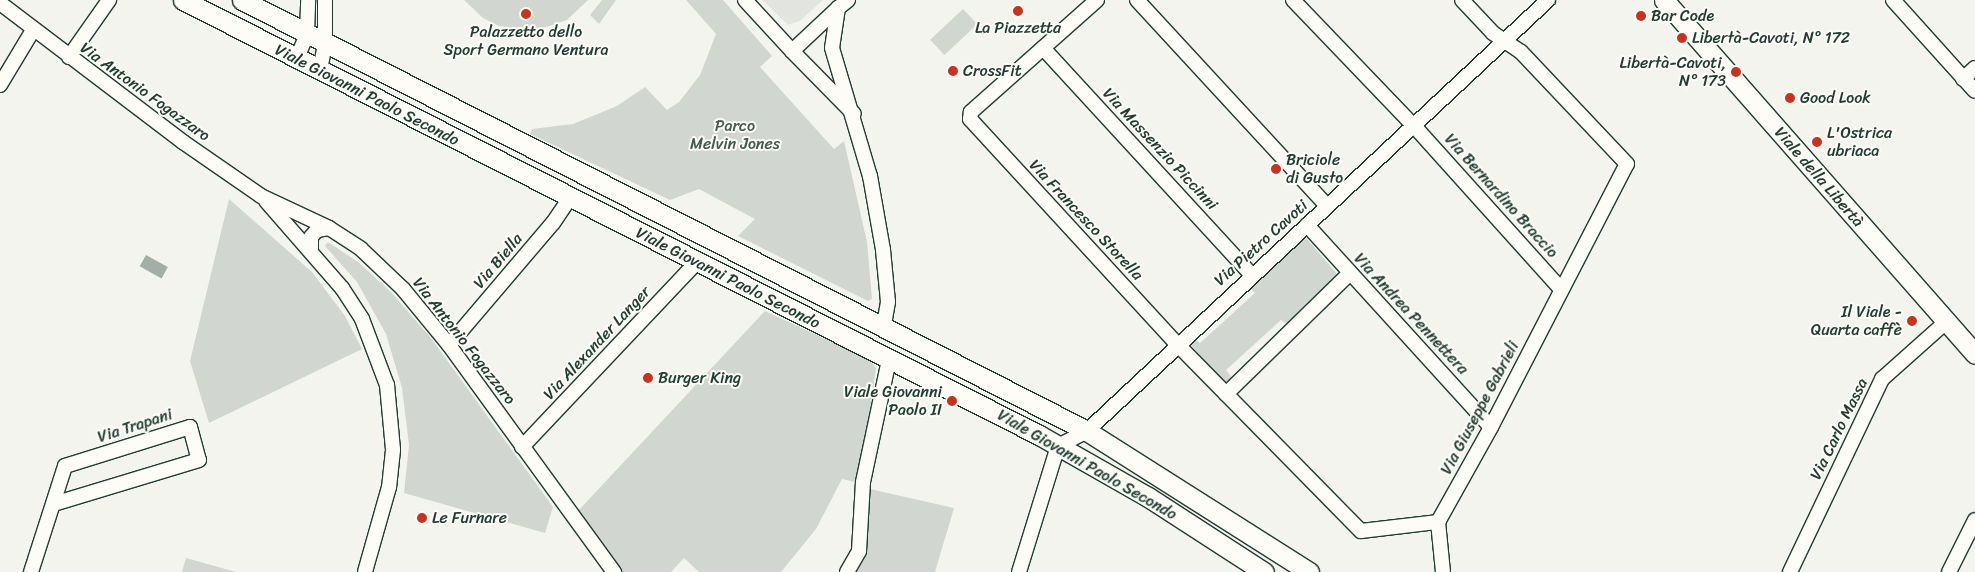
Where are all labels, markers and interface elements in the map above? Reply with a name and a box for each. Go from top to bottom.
marker: La Piazzetta [1012,5,1024,17]
place label: Bar Code [1651,6,1715,26]
marker: Palazzetto dello Sport Germano Ventura [520,8,532,20]
marker: Bar Code [1635,10,1647,22]
place label: La Piazzetta [975,18,1061,38]
place label: Palazzetto dello Sport Germano Ventura [444,22,608,60]
place label: Libertà-Cavoti, N° 172 [1692,28,1850,48]
marker: Libertà-Cavoti, N° 172 [1676,32,1688,44]
street label: Via Antonio Fogazzaro [76,38,214,146]
street label: Viale Giovanni Paolo Secondo [272,40,462,150]
place label: Libertà-Cavoti, N° 173 [1619,53,1726,91]
place label: CrossFit [963,61,1022,81]
marker: CrossFit [947,65,959,77]
marker: Libertà-Cavoti, N° 173 [1730,66,1742,78]
street label: Via Massenzio Piccinni [1099,84,1221,214]
place label: Good Look [1800,88,1871,108]
marker: Good Look [1784,92,1796,104]
park label: Parco Melvin Jones [690,116,780,154]
street label: Viale della Libertà [1770,123,1868,231]
place label: L'Ostrica ubriaca [1827,123,1892,161]
street label: Via Bernardino Braccio [1440,130,1562,262]
marker: L'Ostrica ubriaca [1811,136,1823,148]
place label: Briciole di Gusto [1286,150,1344,188]
street label: Via Francesco Storella [1025,155,1147,285]
marker: Briciole di Gusto [1270,163,1282,175]
street label: Via Pietro Cavoti [1210,196,1312,290]
street label: Viale Giovanni Paolo Secondo [633,223,823,333]
street label: Via Biella [469,230,527,292]
street label: Via Andrea Pennettera [1350,249,1472,379]
street label: Via Antonio Fogazzaro [408,273,520,409]
street label: Via Alexander Langer [539,282,655,404]
place label: Il Viale - Quarta caffè [1811,302,1902,340]
marker: Il Viale - Quarta caffè [1906,315,1918,327]
street label: Via Giuseppe Gabrieli [1437,338,1523,478]
place label: Burger King [658,368,741,388]
marker: Burger King [642,372,654,384]
street label: Via Carlo Massa [1806,375,1872,483]
place label: Viale Giovanni Paolo II [844,382,942,420]
marker: Viale Giovanni Paolo II [946,395,958,407]
street label: Via Trapani [95,405,175,447]
street label: Viale Giovanni Paolo Secondo [994,406,1180,524]
place label: Le Furnare [432,508,507,528]
marker: Le Furnare [416,512,428,524]

